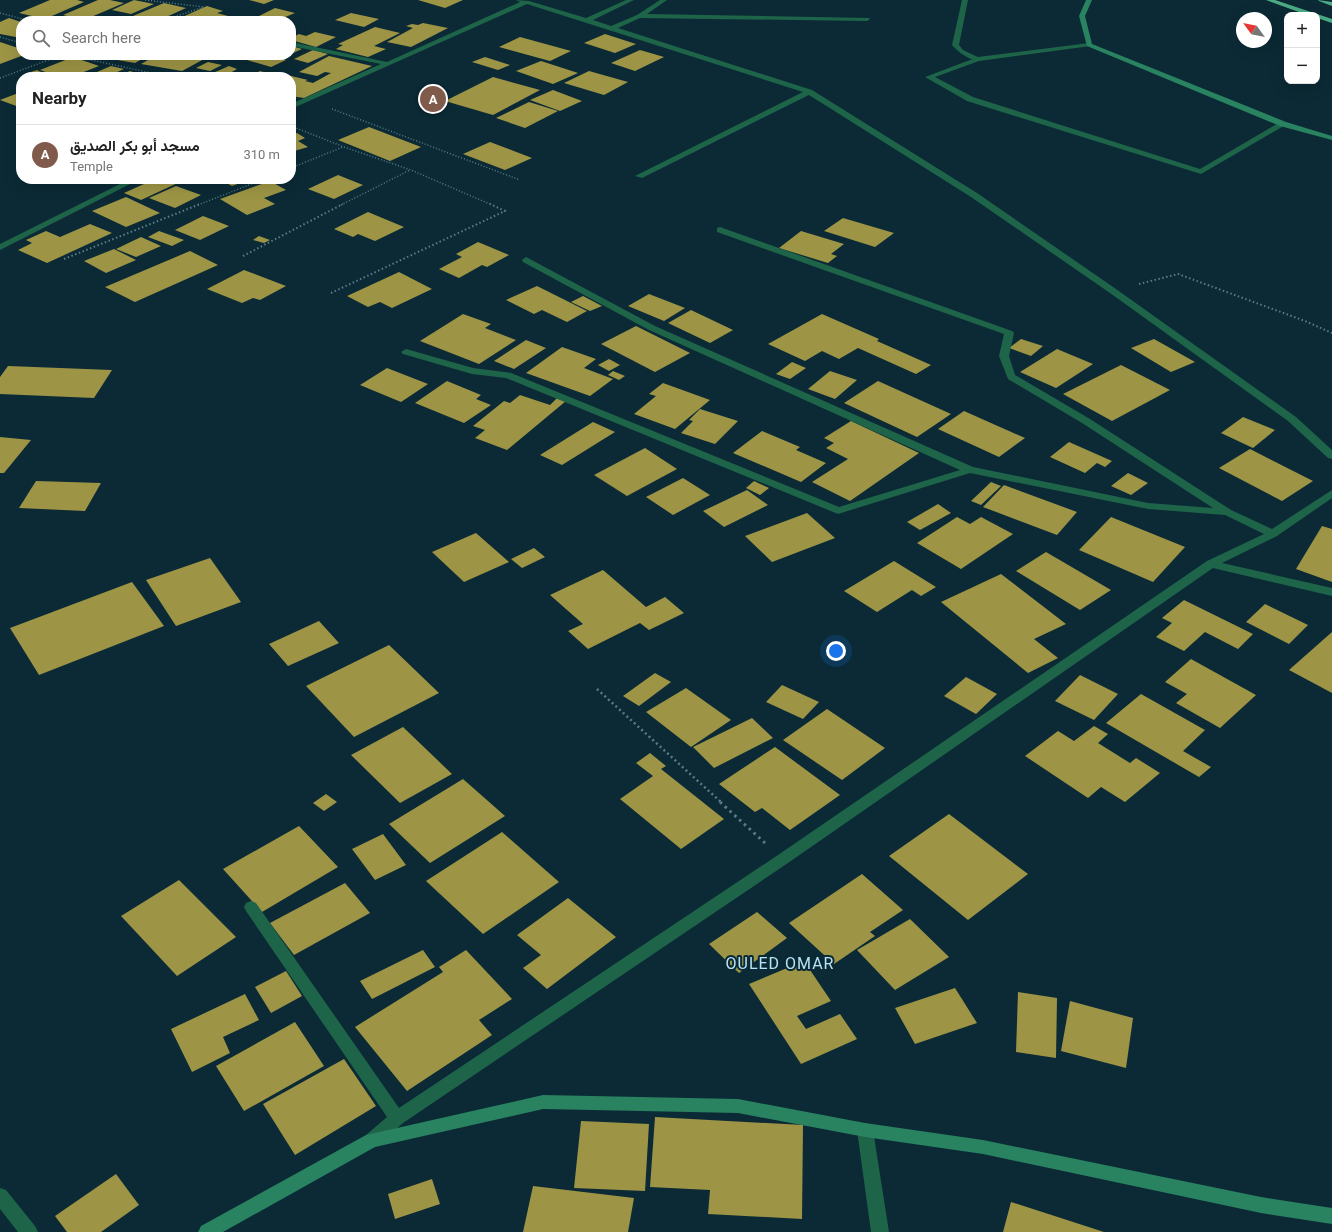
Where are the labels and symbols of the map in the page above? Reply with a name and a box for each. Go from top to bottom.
north arrow [1236,12,1272,48]
pin: A [420,84,446,114]
your location [826,641,846,661]
district label: OULED OMAR [726,954,834,973]

